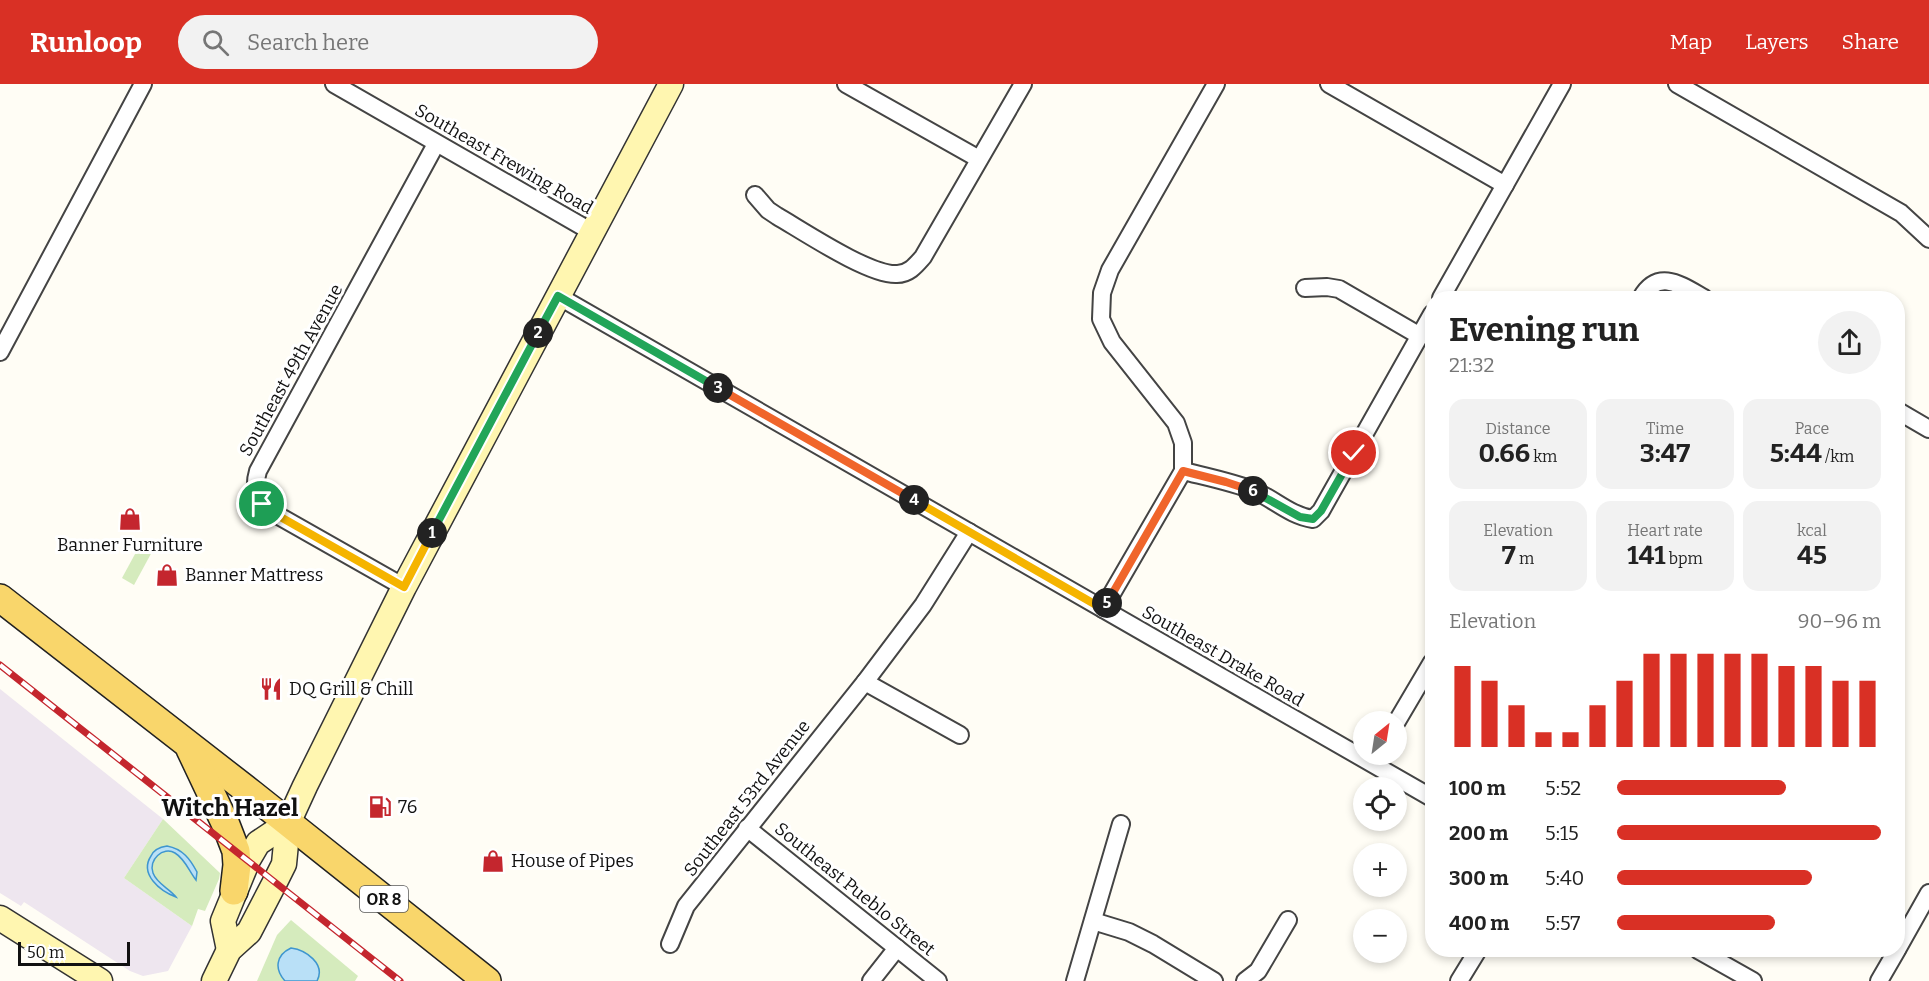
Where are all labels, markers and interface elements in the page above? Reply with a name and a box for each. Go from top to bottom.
search box [178,15,598,69]
text: Runloop [30,26,142,59]
icon: search [199,26,232,59]
text: Search here [247,29,369,56]
text: Map [1670,29,1712,55]
text: Layers [1745,29,1809,55]
text: Share [1842,29,1899,55]
street label: Southeast Frewing Road [411,99,597,219]
street label: Southeast 49th Avenue [234,280,348,460]
text: Evening run [1449,310,1639,350]
button: share [1818,311,1881,374]
pin: 2 [523,318,553,348]
text: 2 [533,323,543,342]
text: 21:32 [1449,353,1495,377]
pin: 3 [703,373,733,403]
text: 3 [713,378,723,397]
text: Distance [1486,419,1550,438]
text: Time [1646,419,1684,438]
text: Pace [1795,419,1829,438]
pin [1328,427,1379,478]
icon: check [1337,436,1370,469]
text: 0.66 [1479,438,1530,469]
text: 3:47 [1640,438,1690,469]
text: 5:44 [1770,438,1822,469]
text: km [1530,447,1557,466]
text: /km [1822,447,1854,466]
pin: 6 [1238,476,1268,506]
pin [236,478,287,529]
text: 6 [1248,481,1258,500]
pin: 4 [899,485,929,515]
icon: arrive [245,487,278,520]
text: 4 [909,490,919,509]
shop icon: Banner Furniture [117,506,143,532]
pin: 1 [417,518,447,548]
text: Elevation [1483,521,1553,540]
text: Heart rate [1627,521,1703,540]
text: kcal [1797,521,1827,540]
text: 1 [429,523,435,542]
place label: Banner Furniture [57,534,203,556]
text: 7 [1502,540,1516,571]
text: 141 [1627,540,1666,571]
text: 45 [1797,540,1827,571]
text: m [1516,549,1534,568]
text: bpm [1666,549,1703,568]
shop icon: Banner Mattress [154,562,180,588]
place label: Banner Mattress [185,564,323,586]
pin: 5 [1092,588,1122,618]
text: 5 [1103,593,1111,612]
street label: Southeast Drake Road [1138,601,1308,711]
text: Elevation [1449,609,1536,633]
text: 90–96 m [1798,609,1881,633]
restaurant icon: DQ Grill & Chill [258,676,284,702]
place label: DQ Grill & Chill [289,678,413,700]
north arrow [1353,711,1407,765]
map controls [1353,711,1407,963]
street label: Southeast 53rd Avenue [679,715,815,881]
text: 100 m [1449,776,1506,800]
text: 5:52 [1545,776,1581,800]
button: locate [1353,777,1407,831]
district label: Witch Hazel [162,794,299,822]
fuel station icon: 76 [367,794,393,820]
place label: 76 [398,796,417,818]
street label: Southeast Pueblo Street [770,818,940,961]
text: 200 m [1449,821,1508,845]
text: 5:15 [1545,821,1579,845]
button: + [1353,843,1407,897]
shop icon: House of Pipes [480,848,506,874]
place label: House of Pipes [511,850,634,872]
text: 300 m [1449,866,1509,890]
text: 5:40 [1545,866,1584,890]
road number: OR 8 [360,886,408,912]
button: − [1353,909,1407,963]
text: 400 m [1449,911,1509,935]
text: 5:57 [1545,911,1580,935]
scale bar [18,939,130,966]
text: 50 m [27,943,64,962]

